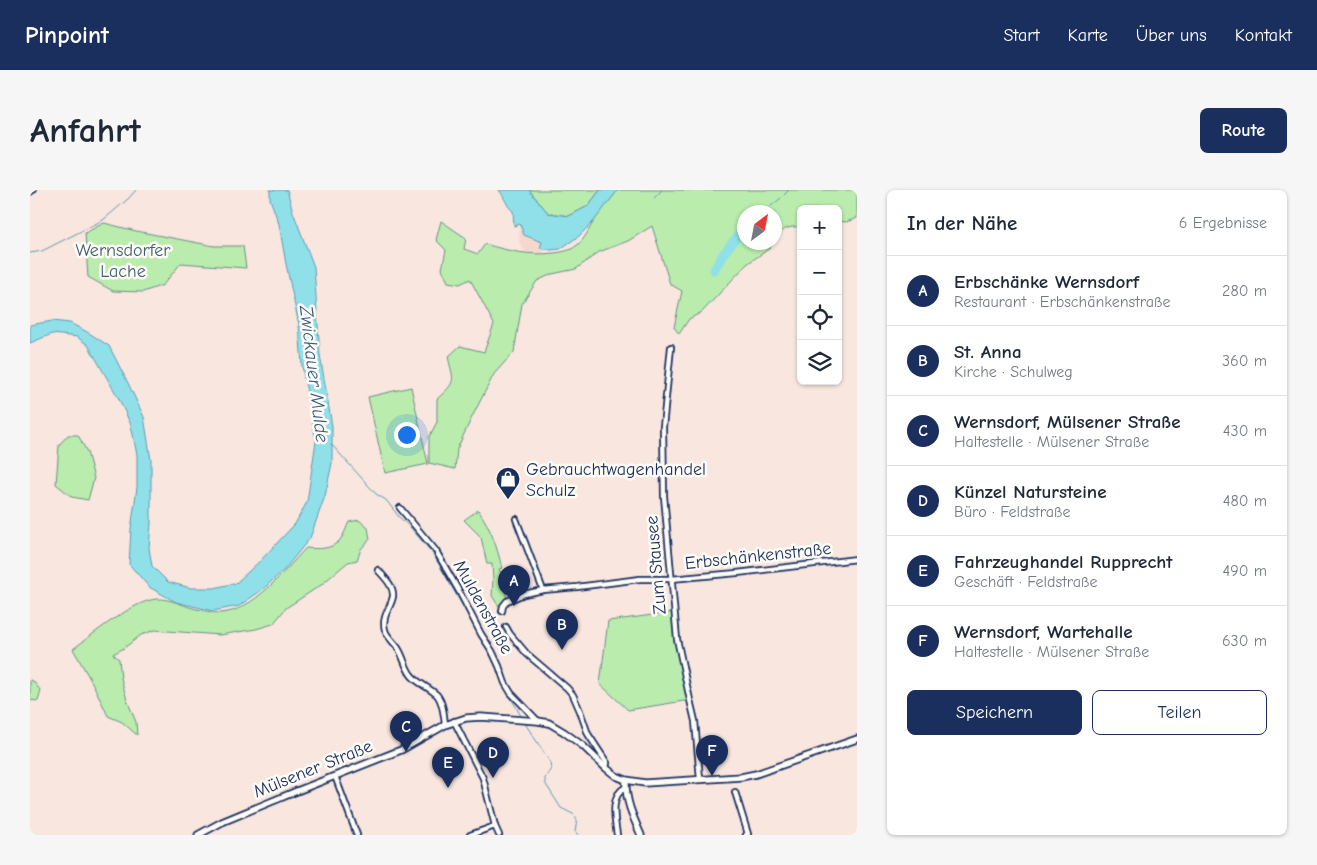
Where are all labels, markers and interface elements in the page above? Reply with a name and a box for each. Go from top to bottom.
text: Pinpoint [25,21,109,49]
text: Start [1003,25,1040,46]
text: Karte [1068,25,1108,46]
text: Über uns [1136,25,1207,46]
text: Kontakt [1235,25,1292,46]
button: Route [1200,108,1287,153]
text: Anfahrt [30,110,141,151]
north arrow [737,205,782,250]
map controls [797,205,842,385]
button: + [797,205,842,250]
text: In der Nähe [907,211,1017,235]
text: 6 Ergebnisse [1179,214,1267,232]
park label: Wernsdorfer Lache [75,240,171,282]
button: − [797,250,842,295]
text: Erbschänke Wernsdorf [954,271,1139,293]
text: A [919,282,927,300]
text: 280 m [1222,282,1267,300]
text: Restaurant · Erbschänkenstraße [954,293,1170,311]
button: locate [797,295,842,340]
water label: Zwickauer Mulde [295,303,333,444]
button: layers [797,340,842,385]
text: St. Anna [954,341,1022,363]
text: B [918,352,928,370]
text: 360 m [1222,352,1267,370]
text: Kirche · Schulweg [954,363,1073,381]
text: Wernsdorf, Mülsener Straße [954,411,1181,433]
your location [394,422,420,448]
text: C [918,422,928,440]
text: 430 m [1223,422,1267,440]
text: Haltestelle · Mülsener Straße [954,433,1149,451]
place label: Gebrauchtwagenhandel Schulz [526,459,706,501]
shop icon: Gebrauchtwagenhandel Schulz [495,466,521,500]
text: Künzel Natursteine [954,481,1106,503]
text: D [918,492,928,510]
text: 480 m [1223,492,1267,510]
text: Büro · Feldstraße [954,503,1070,521]
street label: Zum Stausee [641,515,671,615]
street label: Erbschänkenstraße [684,538,832,574]
text: Fahrzeughandel Rupprecht [954,551,1173,573]
street label: Muldenstraße [449,556,517,658]
text: E [918,562,928,580]
text: 490 m [1222,562,1267,580]
pin: A [498,565,530,606]
text: Geschäft · Feldstraße [954,573,1097,591]
pin: B [546,609,578,650]
text: Wernsdorf, Wartehalle [954,621,1132,643]
text: F [918,632,928,650]
text: 630 m [1222,632,1267,650]
text: Haltestelle · Mülsener Straße [954,643,1149,661]
button: Speichern [907,690,1082,735]
button: Teilen [1092,690,1267,735]
pin: C [390,711,422,752]
pin: F [696,735,728,776]
street label: Mülsener Straße [250,736,376,802]
pin: D [477,737,509,778]
pin: E [432,747,464,788]

